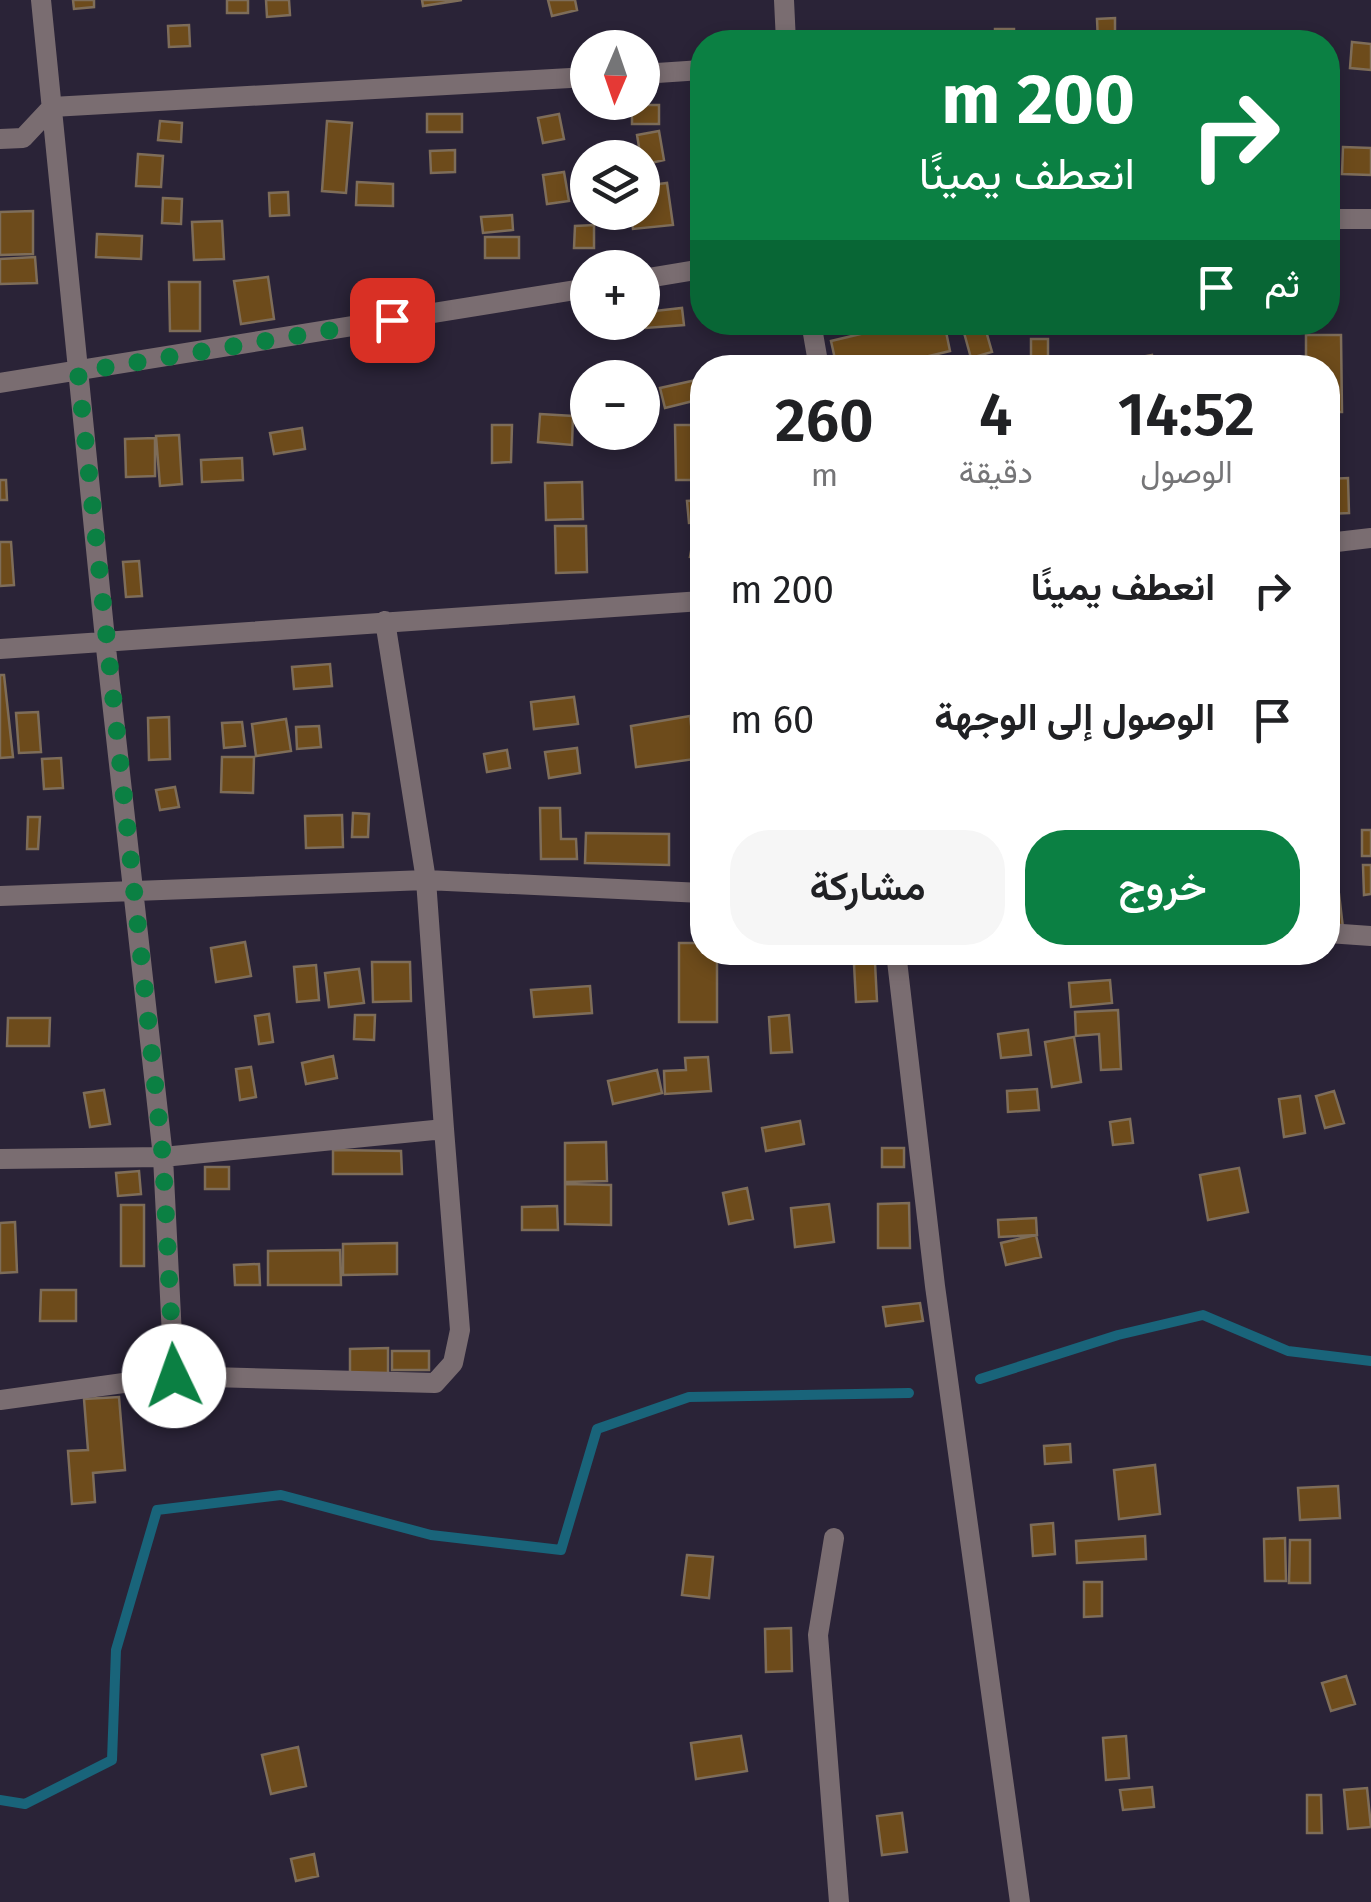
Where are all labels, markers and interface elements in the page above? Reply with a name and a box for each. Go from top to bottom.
north arrow [570,30,660,120]
map controls [570,30,660,450]
text: 200 m [941,58,1135,142]
icon: right [1170,70,1300,200]
button: layers [570,140,660,230]
text: انعطف يمينًا [919,147,1135,201]
button: + [570,250,660,340]
icon: arrive [1189,260,1244,315]
text: ثم [1264,261,1300,307]
pin [350,278,435,363]
icon: arrive [365,293,420,348]
button: − [570,360,660,450]
text: 4 [979,379,1013,451]
text: 14:52 [1118,379,1255,451]
text: 260 [775,385,874,457]
text: دقيقة [959,453,1033,491]
text: الوصول [1140,453,1233,491]
text: m [811,456,838,494]
icon: right [1245,563,1300,618]
text: انعطف يمينًا [1031,564,1215,610]
text: 200 m [730,567,834,613]
icon: arrive [1245,693,1300,748]
text: الوصول إلى الوجهة [934,694,1215,740]
text: 60 m [730,697,814,743]
button: مشاركة [730,830,1005,945]
button: خروج [1025,830,1300,945]
position arrow [122,1324,226,1428]

